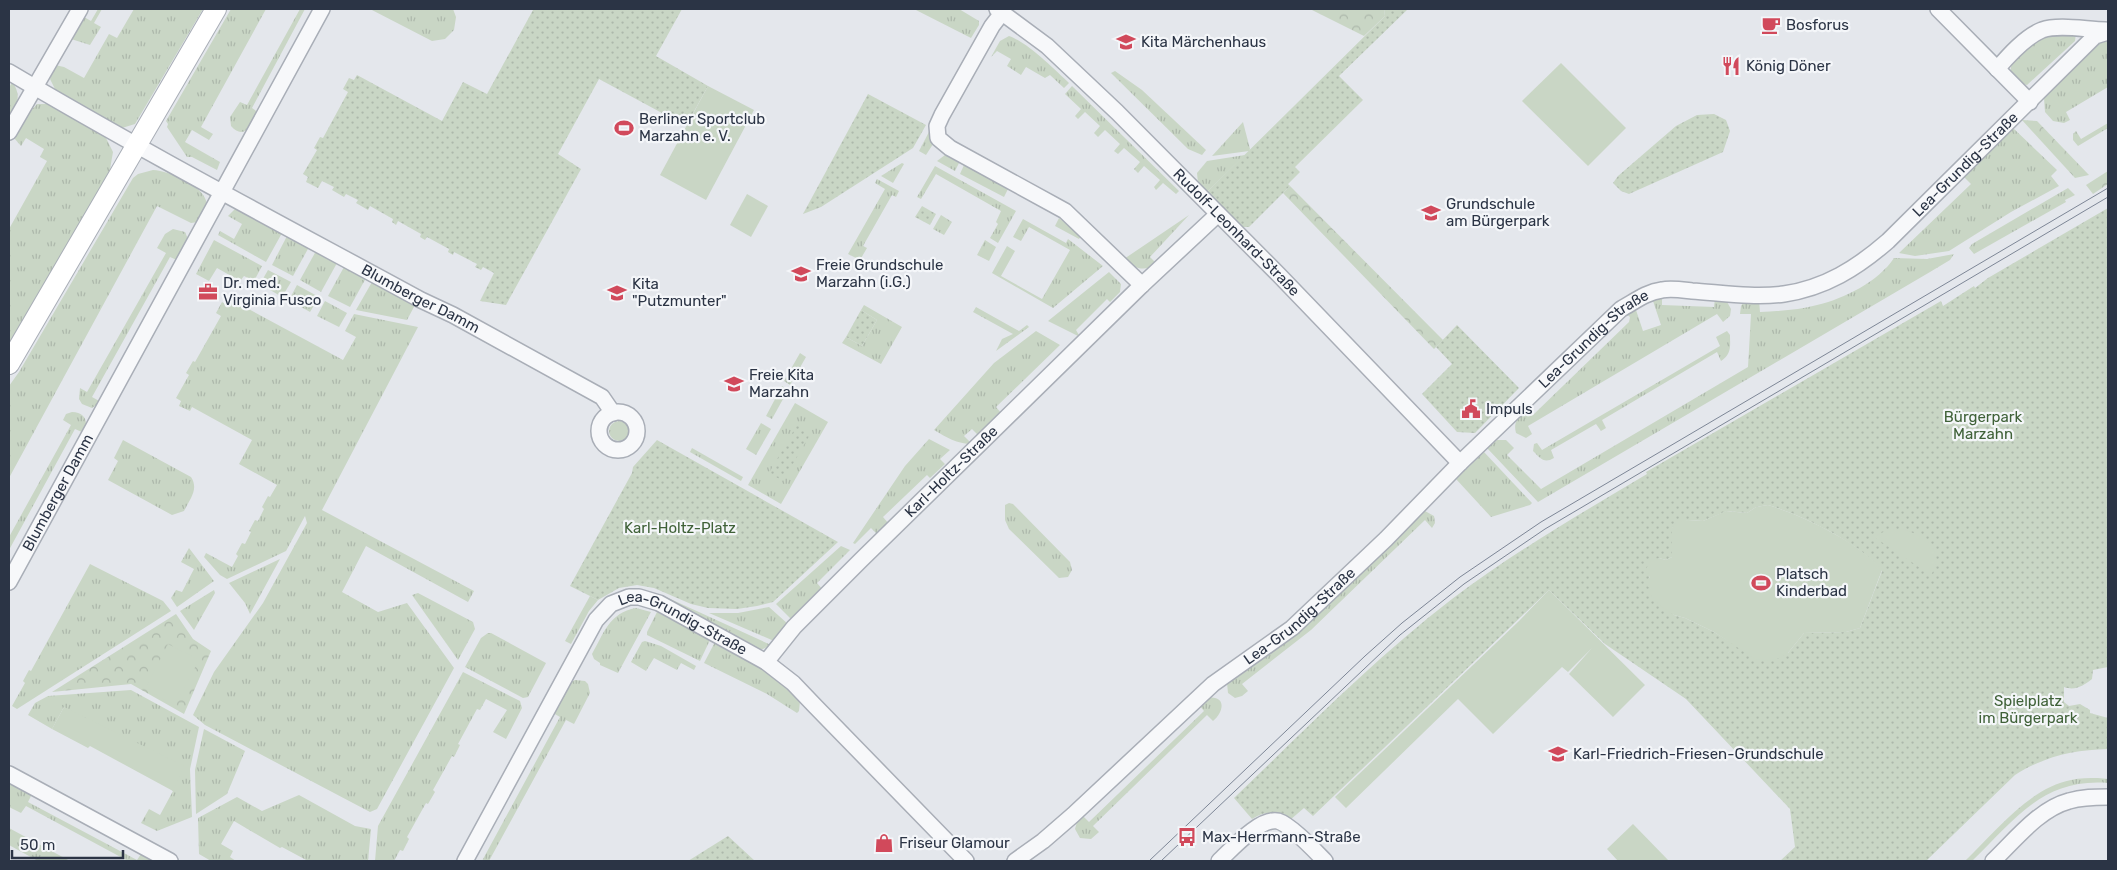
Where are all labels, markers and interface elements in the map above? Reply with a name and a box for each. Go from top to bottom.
cafe icon: Bosforus [1760,14,1782,36]
place label: Bosforus [1786,16,1849,34]
school or university icon: Kita Märchenhaus [1115,31,1137,53]
place label: Kita Märchenhaus [1141,33,1267,51]
restaurant icon: König Döner [1720,55,1742,77]
place label: König Döner [1746,57,1831,75]
street label: Lea-Grundig-Straße [1909,108,2022,221]
place label: Berliner Sportclub Marzahn e. V. [639,110,765,145]
sports icon: Berliner Sportclub Marzahn e. V. [613,117,635,139]
street label: Rudolf-Leonhard-Straße [1169,165,1303,300]
place label: Grundschule am Bürgerpark [1446,195,1550,230]
school or university icon: Grundschule am Bürgerpark [1420,202,1442,224]
place label: Freie Grundschule Marzahn (i.G.) [816,256,943,291]
street label: Blumberger Damm [358,261,483,337]
school or university icon: Freie Grundschule Marzahn (i.G.) [790,263,812,285]
place label: Dr. med. Virginia Fusco [223,274,321,309]
place label: Kita "Putzmunter" [632,275,727,310]
office icon: Dr. med. Virginia Fusco [197,281,219,303]
school or university icon: Kita "Putzmunter" [606,282,628,304]
street label: Lea-Grundig-Straße [1535,286,1652,392]
place label: Freie Kita Marzahn [749,366,814,401]
school or university icon: Freie Kita Marzahn [723,373,745,395]
public building icon: Impuls [1460,398,1482,420]
place label: Impuls [1486,400,1533,418]
park label: Bürgerpark Marzahn [1944,408,2022,443]
street label: Karl-Holtz-Straße [901,422,1002,521]
street label: Blumberger Damm [19,431,97,554]
park label: Karl-Holtz-Platz [624,519,736,537]
street label: Lea-Grundig-Straße [1240,564,1359,668]
place label: Platsch Kinderbad [1776,565,1847,600]
sports icon: Platsch Kinderbad [1750,572,1772,594]
street label: Lea-Grundig-Straße [615,588,750,659]
park label: Spielplatz im Bürgerpark [1979,692,2078,727]
school or university icon: Karl-Friedrich-Friesen-Grundschule [1547,743,1569,765]
place label: Karl-Friedrich-Friesen-Grundschule [1573,745,1824,763]
bus stop icon: Max-Herrmann-Straße [1176,826,1198,848]
scale bar [12,828,124,860]
place label: Max-Herrmann-Straße [1202,828,1361,846]
shop icon: Friseur Glamour [873,832,895,854]
place label: Friseur Glamour [899,834,1010,852]
text: 50 m [20,836,55,854]

